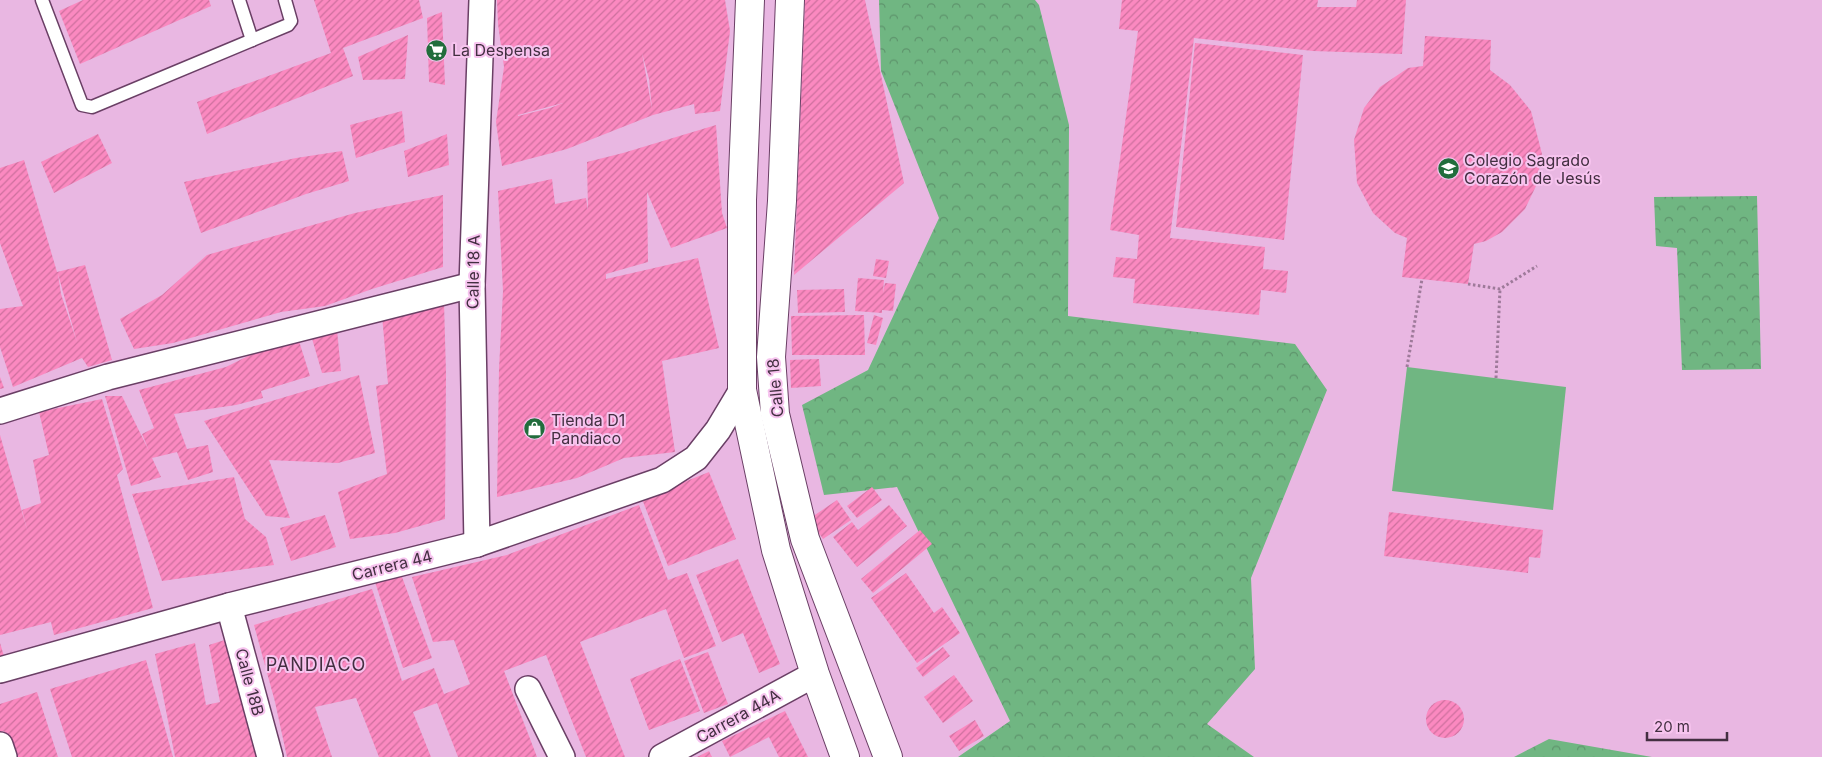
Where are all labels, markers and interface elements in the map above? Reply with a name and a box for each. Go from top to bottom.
supermarket icon: La Despensa [424,38,448,62]
place label: La Despensa [452,40,550,60]
place label: Colegio Sagrado Corazón de Jesús [1464,150,1601,188]
school or university icon: Colegio Sagrado Corazón de Jesús [1436,157,1460,181]
street label: Calle 18 A [462,235,484,309]
street label: Calle 18 [762,358,788,418]
place label: Tienda D1 Pandiaco [551,410,625,448]
shop icon: Tienda D1 Pandiaco [523,417,547,441]
street label: Carrera 44 [350,545,434,585]
street label: Calle 18B [231,646,269,718]
district label: PANDIACO [266,654,366,675]
street label: Carrera 44A [692,685,784,747]
scale bar [1647,710,1727,742]
text: 20 m [1654,717,1690,736]

